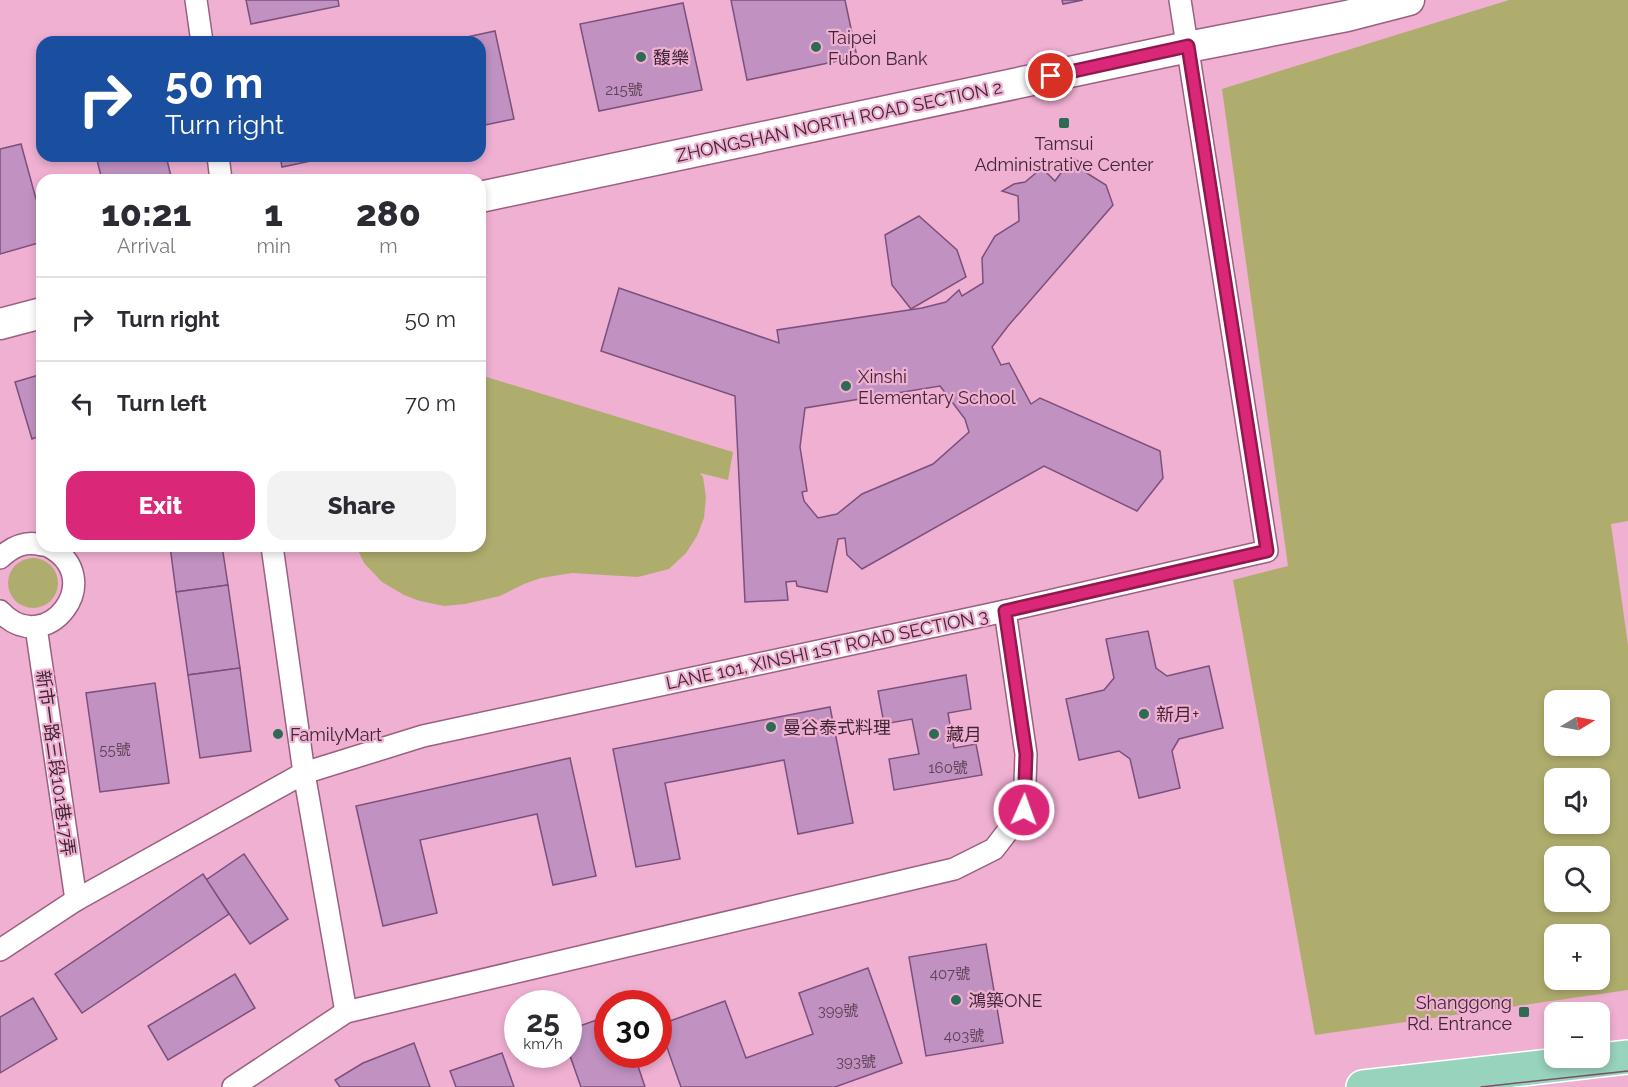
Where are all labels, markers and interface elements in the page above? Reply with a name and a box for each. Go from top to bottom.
place label: Taipei Fubon Bank [828,27,928,69]
marker: Taipei Fubon Bank [809,40,823,54]
place label: 馥樂 [653,47,689,68]
marker: 馥樂 [634,50,648,64]
pin [1025,50,1076,101]
text: 50 m [165,59,263,108]
icon: arrive [1034,59,1067,92]
icon: right [66,60,144,138]
street label: ZHONGSHAN NORTH ROAD SECTION 2 [674,76,1004,166]
house number: 215號 [605,81,643,99]
text: Turn right [165,109,284,140]
marker: Tamsui Administrative Center [1057,116,1071,130]
place label: Tamsui Administrative Center [974,133,1154,175]
text: 10:21 [101,192,191,234]
text: 1 [264,192,283,234]
text: 280 [356,192,421,234]
text: Arrival [117,234,176,258]
text: min [256,234,291,258]
text: m [379,234,398,258]
icon: right [66,303,99,336]
text: Turn right [117,306,220,332]
text: 50 m [405,306,456,332]
place label: Xinshi Elementary School [858,366,1016,408]
marker: Xinshi Elementary School [839,379,853,393]
icon: left [66,387,99,420]
text: Turn left [117,390,207,416]
text: 70 m [405,390,456,416]
button: Exit [66,471,255,540]
button: Share [267,471,456,540]
street label: LANE 101, XINSHI 1ST ROAD SECTION 3 [664,605,990,693]
street label: 新市一路三段101巷17弄 [33,669,79,857]
north arrow [1544,690,1610,756]
map controls [1544,690,1610,1068]
place label: 新月+ [1156,704,1199,725]
marker: 新月+ [1137,707,1151,721]
place label: 曼谷泰式料理 [783,717,891,738]
marker: 曼谷泰式料理 [764,720,778,734]
place label: FamilyMart [290,724,382,745]
place label: 藏月 [946,724,982,745]
marker: FamilyMart [271,727,285,741]
marker: 藏月 [927,727,941,741]
house number: 55號 [99,741,131,759]
house number: 160號 [928,759,968,777]
button: sound [1544,768,1610,834]
position arrow [992,778,1056,842]
button: search [1544,846,1610,912]
button: + [1544,924,1610,990]
house number: 407號 [930,965,970,983]
speed limit sign: 30 [594,990,672,1068]
place label: 鴻築ONE [968,990,1042,1011]
place label: Shanggong Rd. Entrance [1407,992,1512,1034]
marker: 鴻築ONE [949,993,963,1007]
house number: 399號 [818,1002,858,1020]
button: − [1544,1002,1610,1068]
text: 25 [526,1004,560,1039]
marker: Shanggong Rd. Entrance [1517,1005,1531,1019]
house number: 403號 [944,1027,984,1045]
text: km/h [523,1035,563,1053]
house number: 393號 [836,1053,876,1071]

